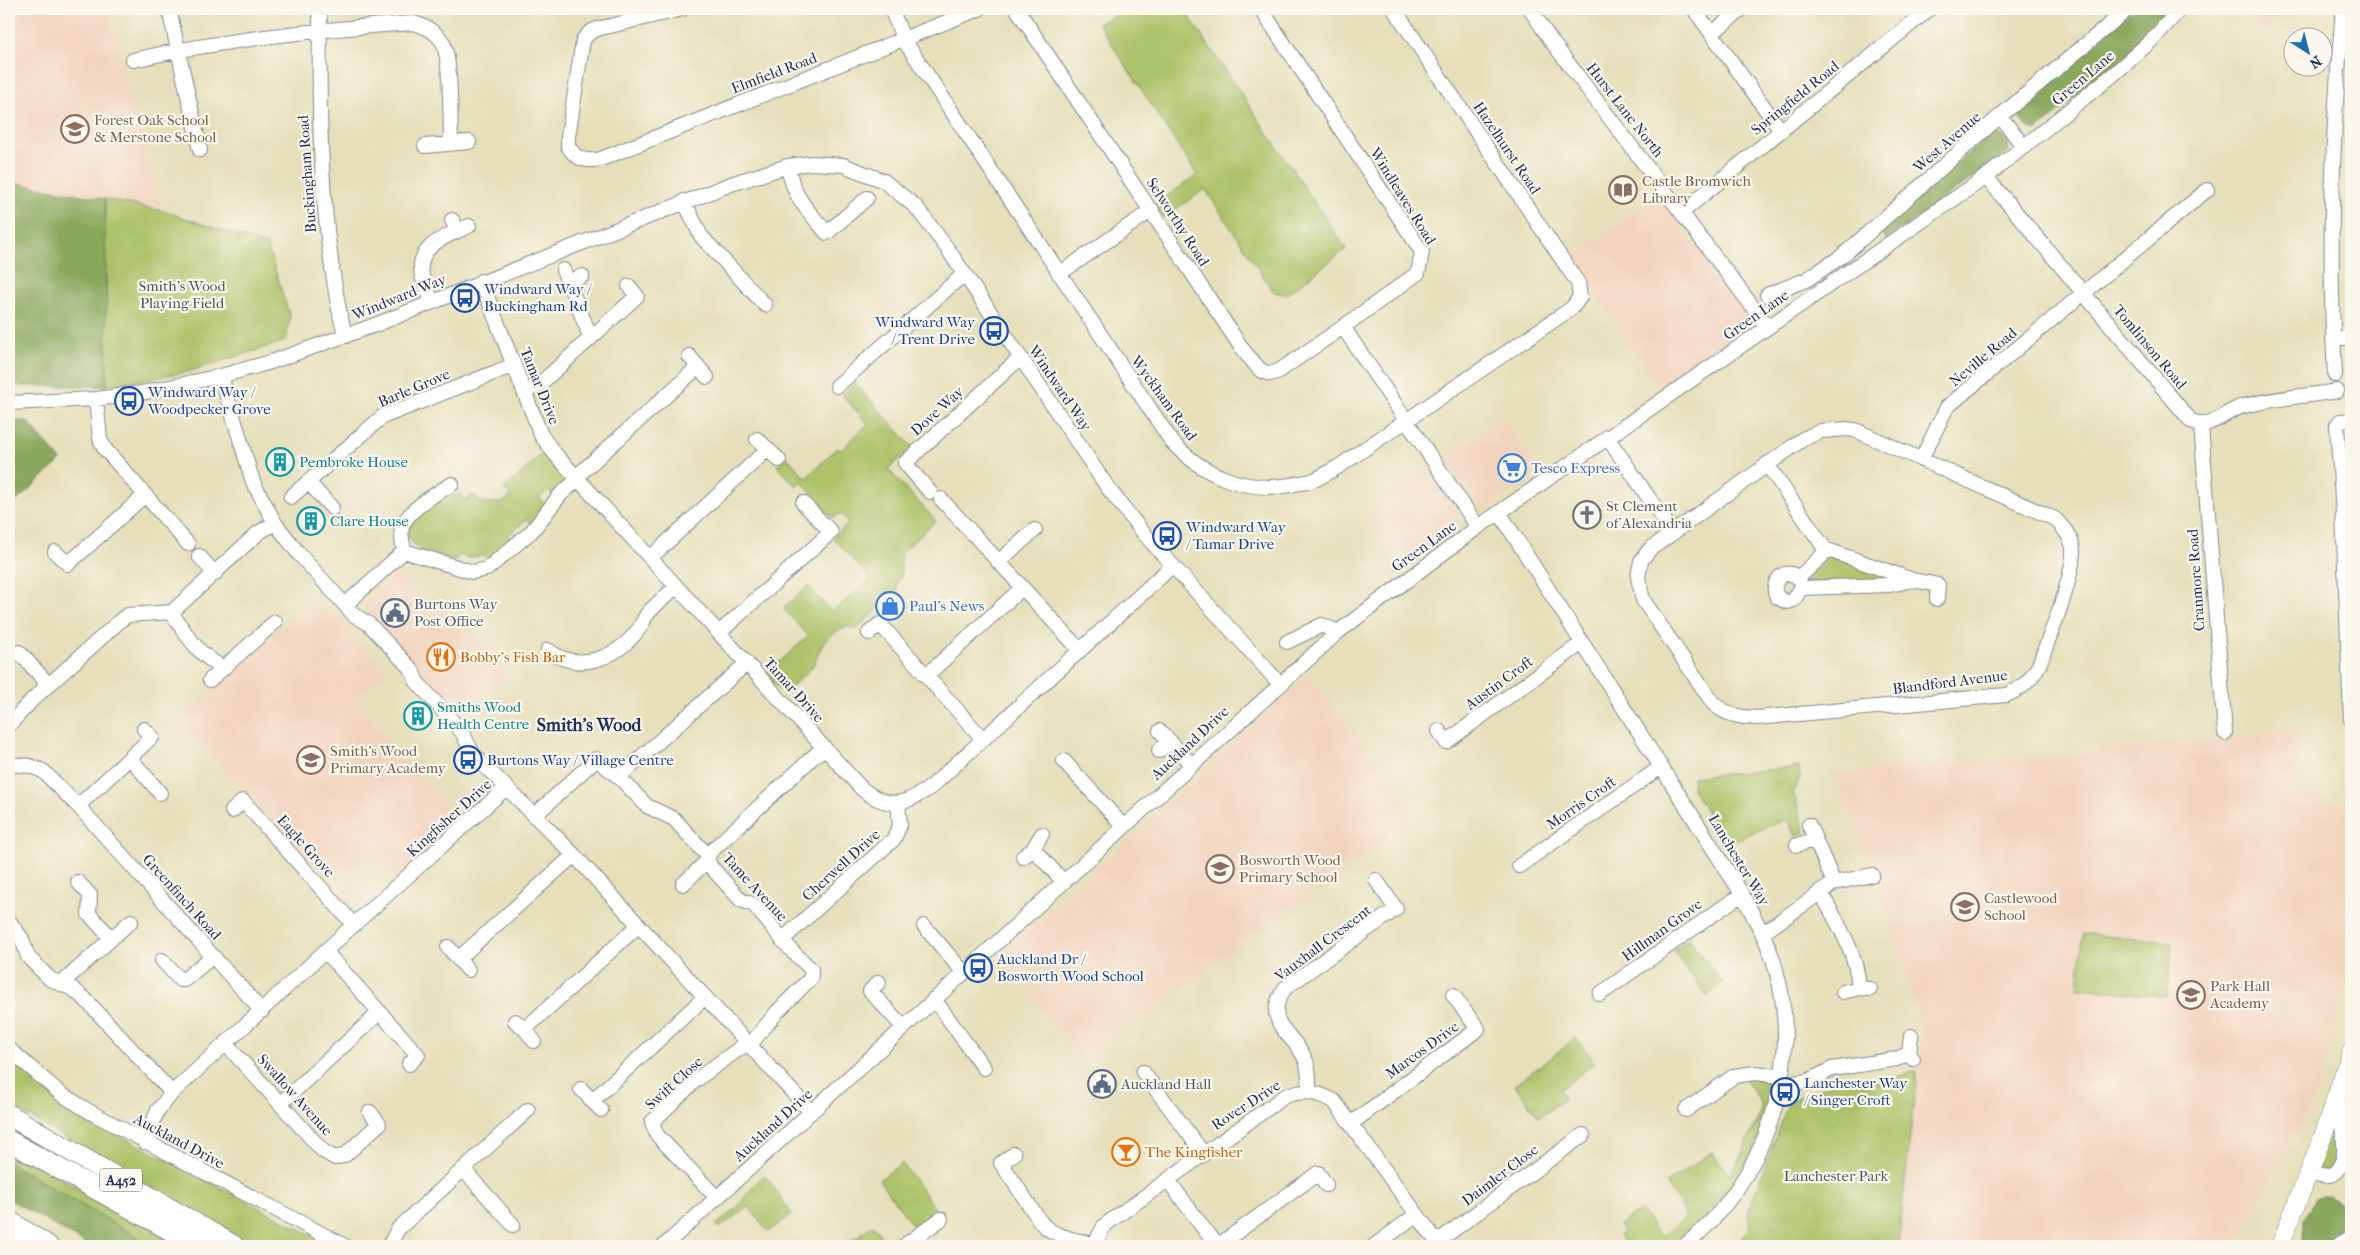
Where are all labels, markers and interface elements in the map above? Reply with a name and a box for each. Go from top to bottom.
north arrow [2282,28,2332,78]
street label: Green Lane [2048,46,2118,109]
street label: Elmfield Road [729,48,820,98]
text: N [2306,52,2325,72]
street label: Springfield Road [1747,57,1843,139]
street label: Hurst Lane North [1583,59,1668,161]
street label: Hazelhurst Road [1469,98,1545,198]
street label: West Avenue [1909,107,1985,177]
place label: Forest Oak School & Merstone School [94,111,216,146]
school or university icon: Forest Oak School & Merstone School [60,114,90,144]
street label: Buckingham Road [294,114,320,234]
street label: Windleaves Road [1365,143,1440,248]
place label: Castle Bromwich Library [1642,172,1751,207]
street label: Selworthy Road [1143,174,1214,270]
library icon: Castle Bromwich Library [1608,175,1638,205]
street label: Windward Way [348,270,450,324]
park label: Smith's Wood Playing Field [138,277,226,312]
place label: Windward Way / Buckingham Rd [483,280,592,315]
bus stop icon: Windward Way / Buckingham Rd [450,283,480,313]
street label: Green Lane [1720,286,1793,344]
street label: Tomlinson Road [2110,301,2191,393]
place label: Windward Way / Trent Drive [874,313,976,348]
bus stop icon: Windward Way / Trent Drive [979,316,1009,346]
street label: Neville Road [1946,323,2021,390]
street label: Windward Way [1024,341,1096,435]
street label: Tamar Drive [516,345,564,428]
street label: Wyckham Road [1126,351,1201,445]
street label: Barle Grove [375,365,453,411]
street label: Dove Way [907,382,968,439]
place label: Windward Way / Woodpecker Grove [147,383,271,418]
bus stop icon: Windward Way / Woodpecker Grove [114,386,144,416]
building icon: Pembroke House [265,447,295,477]
place label: Pembroke House [299,453,408,471]
supermarket icon: Tesco Express [1497,453,1527,483]
place label: Tesco Express [1531,459,1621,477]
place label: St Clement of Alexandria [1606,497,1693,532]
church icon: St Clement of Alexandria [1572,500,1602,530]
building icon: Clare House [296,506,326,536]
place label: Clare House [330,512,409,530]
street label: Green Lane [1388,516,1460,576]
place label: Windward Way / Tamar Drive [1185,518,1287,553]
bus stop icon: Windward Way / Tamar Drive [1152,521,1182,551]
street label: Cranmore Road [2183,528,2209,632]
shop icon: Paul’s News [875,591,905,621]
place label: Burtons Way Post Office [414,595,498,630]
place label: Paul’s News [909,597,985,615]
public building icon: Burtons Way Post Office [380,598,410,628]
restaurant icon: Bobby’s Fish Bar [426,642,456,672]
place label: Bobby’s Fish Bar [460,648,566,666]
street label: Austin Croft [1461,652,1537,714]
street label: Tamar Drive [760,654,828,727]
street label: Blandford Avenue [1891,666,2009,698]
place label: Smiths Wood Health Centre [437,698,530,733]
building icon: Smiths Wood Health Centre [403,701,433,731]
street label: Auckland Drive [1147,702,1233,784]
district label: Smith's Wood [537,715,643,736]
place label: Smith's Wood Primary Academy [330,742,447,777]
school or university icon: Smith's Wood Primary Academy [296,745,326,775]
bus stop icon: Burtons Way / Village Centre [453,745,483,775]
place label: Burtons Way / Village Centre [487,751,674,769]
street label: Morris Croft [1543,772,1620,834]
street label: Kingfisher Drive [403,775,496,861]
street label: Eagle Grove [273,811,339,881]
street label: Lanchester Way [1705,811,1774,910]
street label: Cherwell Drive [798,825,884,905]
street label: Tame Avenue [719,849,792,925]
street label: Greenfinch Road [139,850,226,944]
place label: Bosworth Wood Primary School [1239,851,1342,886]
school or university icon: Bosworth Wood Primary School [1205,854,1235,884]
place label: Castlewood School [1984,889,2058,924]
school or university icon: Castlewood School [1950,892,1980,922]
street label: Hillman Grove [1618,895,1706,965]
street label: Vauxhall Crescent [1270,900,1375,986]
place label: Auckland Dr / Bosworth Wood School [996,950,1144,985]
bus stop icon: Auckland Dr / Bosworth Wood School [963,953,993,983]
place label: Park Hall Academy [2209,977,2270,1012]
school or university icon: Park Hall Academy [2176,980,2206,1010]
street label: Marcos Drive [1382,1017,1463,1083]
street label: Swallow Avenue [254,1050,337,1140]
street label: Swift Close [641,1052,707,1114]
public building icon: Auckland Hall [1087,1069,1117,1099]
place label: Lanchester Way / Singer Croft [1803,1074,1908,1109]
place label: Auckland Hall [1120,1075,1212,1093]
street label: Rover Drive [1208,1076,1284,1134]
bus stop icon: Lanchester Way / Singer Croft [1770,1077,1800,1107]
street label: Auckland Drive [729,1084,817,1166]
street label: Auckland Drive [130,1109,228,1173]
bar icon: The Kingfisher [1111,1137,1141,1167]
street label: Daimler Close [1458,1140,1542,1210]
place label: The Kingfisher [1145,1143,1243,1161]
park label: Lanchester Park [1784,1167,1889,1185]
road number: A452 [100,1168,142,1192]

